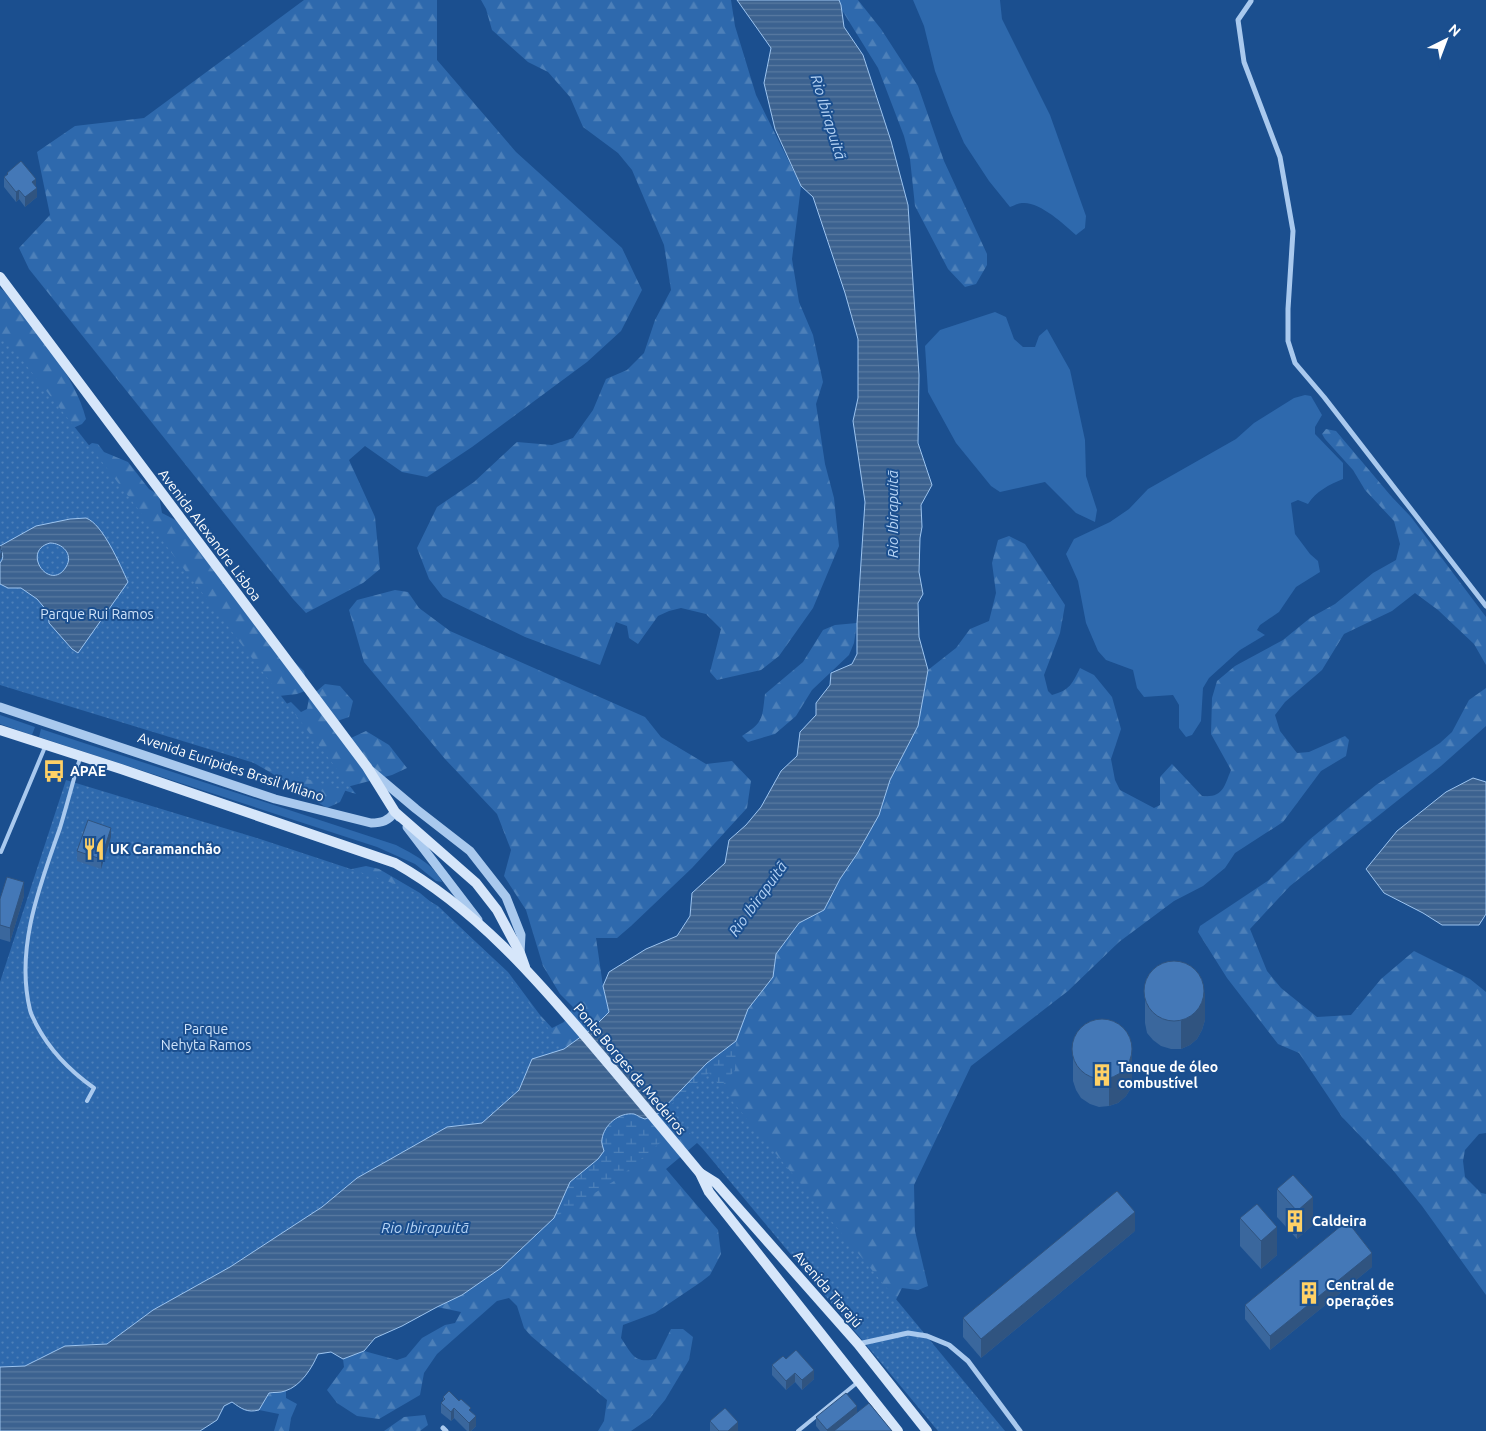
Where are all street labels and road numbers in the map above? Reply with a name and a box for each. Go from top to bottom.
street label: Avenida Alexandre Lisboa [155,466,265,604]
street label: Avenida Euripides Brasil Milano [136,729,326,805]
street label: Ponte Borges de Medeiros [570,1000,690,1138]
street label: Avenida Tiarajú [790,1248,866,1330]

